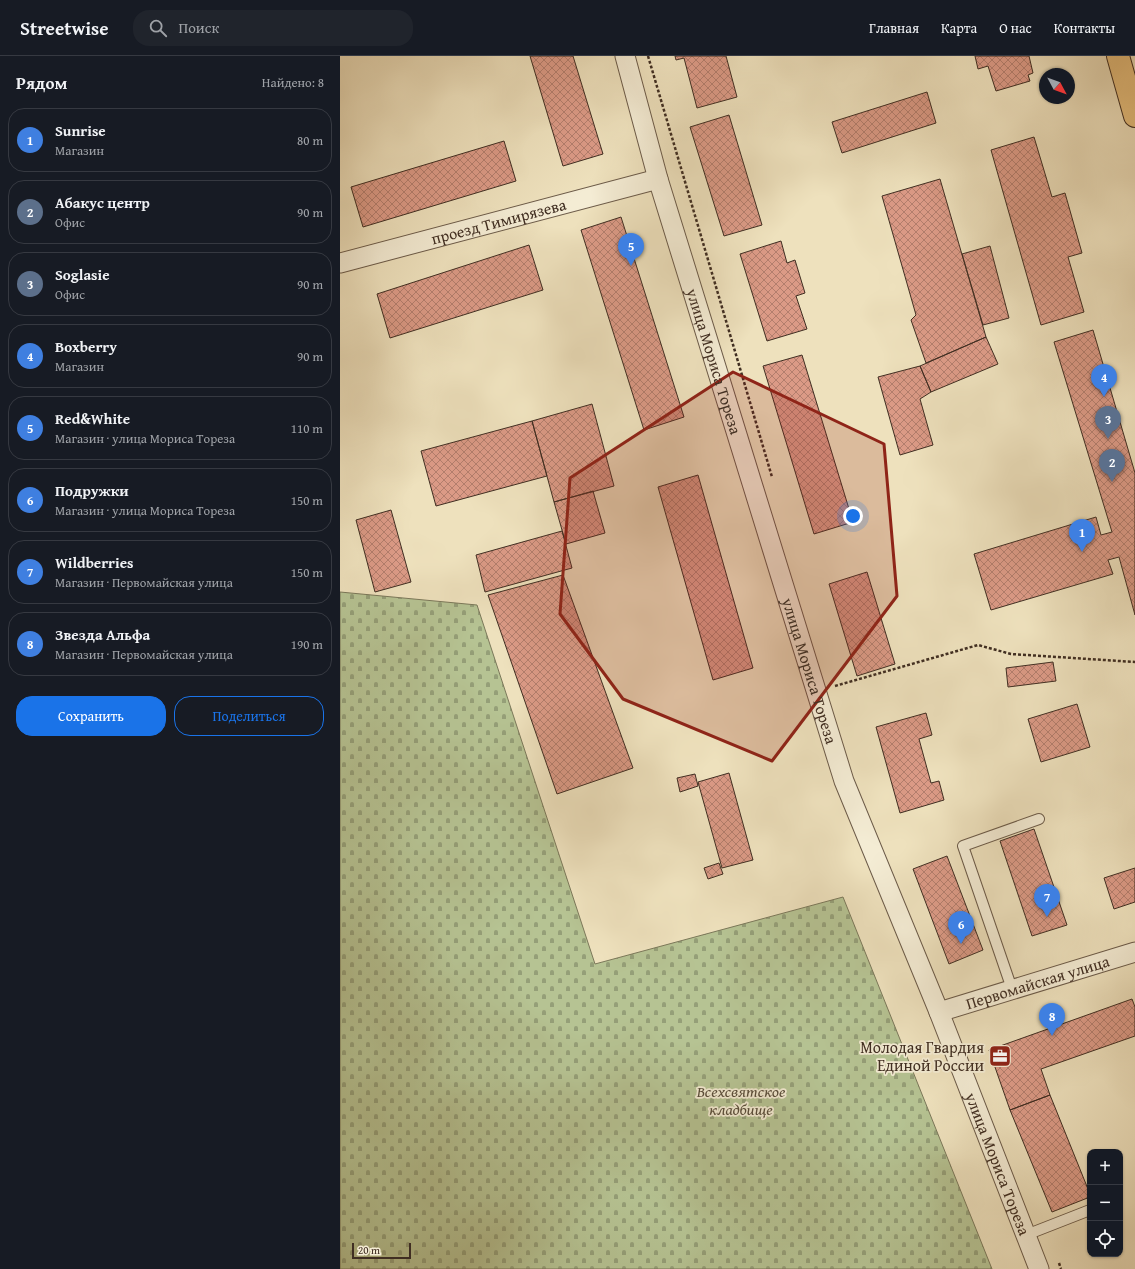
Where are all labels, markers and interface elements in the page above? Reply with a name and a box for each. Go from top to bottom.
search box [133,10,413,46]
text: Streetwise [20,14,109,42]
icon: search [147,17,169,39]
text: Поиск [179,17,219,38]
text: Главная [869,18,919,38]
text: Карта [941,18,977,38]
text: О нас [999,18,1032,38]
text: Контакты [1054,18,1115,38]
north arrow [1039,68,1075,104]
text: Рядом [16,70,67,95]
text: Найдено: 8 [262,73,324,92]
text: Sunrise [55,120,106,141]
text: 1 [27,131,33,150]
text: 80 m [297,131,323,150]
text: Магазин [55,141,104,160]
text: Абакус центр [55,192,150,213]
street label: проезд Тимирязева [428,192,569,250]
text: 2 [27,203,33,222]
text: 90 m [297,203,323,222]
text: Офис [55,213,85,232]
pin: 5 [618,233,644,266]
text: Soglasie [55,264,110,285]
text: 3 [27,275,33,294]
text: 90 m [297,275,323,294]
street label: улица Мориса Тореза [680,284,748,438]
text: Офис [55,285,85,304]
text: Boxberry [55,336,117,357]
text: 4 [27,347,33,366]
text: 90 m [297,347,323,366]
text: Магазин [55,357,104,376]
pin: 4 [1091,364,1117,397]
pin: 3 [1095,406,1121,439]
text: Red&White [55,408,130,429]
text: 5 [27,419,33,438]
text: 110 m [291,419,323,438]
text: Магазин · улица Мориса Тореза [55,429,235,448]
pin: 2 [1099,449,1125,482]
text: Подружки [55,480,129,501]
text: 6 [27,491,33,510]
text: 150 m [291,491,323,510]
text: Магазин · улица Мориса Тореза [55,501,235,520]
your location [843,506,863,526]
pin: 1 [1069,519,1095,552]
text: Wildberries [55,552,133,573]
text: 7 [27,563,33,582]
text: 150 m [291,563,323,582]
text: Магазин · Первомайская улица [55,573,233,592]
street label: улица Мориса Тореза [776,594,844,747]
text: Звезда Альфа [55,624,150,645]
text: 8 [27,635,33,654]
text: 190 m [291,635,323,654]
text: Магазин · Первомайская улица [55,645,233,664]
button: Сохранить [16,696,166,736]
button: Поделиться [174,696,324,736]
pin: 7 [1034,884,1060,917]
pin: 6 [948,911,974,944]
street label: Первомайская улица [963,948,1113,1015]
pin: 8 [1039,1003,1065,1036]
place label: Молодая Гвардия Единой России [860,1035,984,1077]
office icon: Молодая Гвардия Единой России [987,1043,1013,1069]
park label: Всехсвятское кладбище [696,1079,786,1121]
street label: улица Мориса Тореза [959,1088,1037,1239]
map controls [1087,1149,1123,1257]
button: + [1087,1149,1123,1185]
button: − [1087,1185,1123,1221]
button: locate [1087,1221,1123,1257]
scale bar [352,1241,411,1260]
text: 20 m [358,1242,380,1258]

